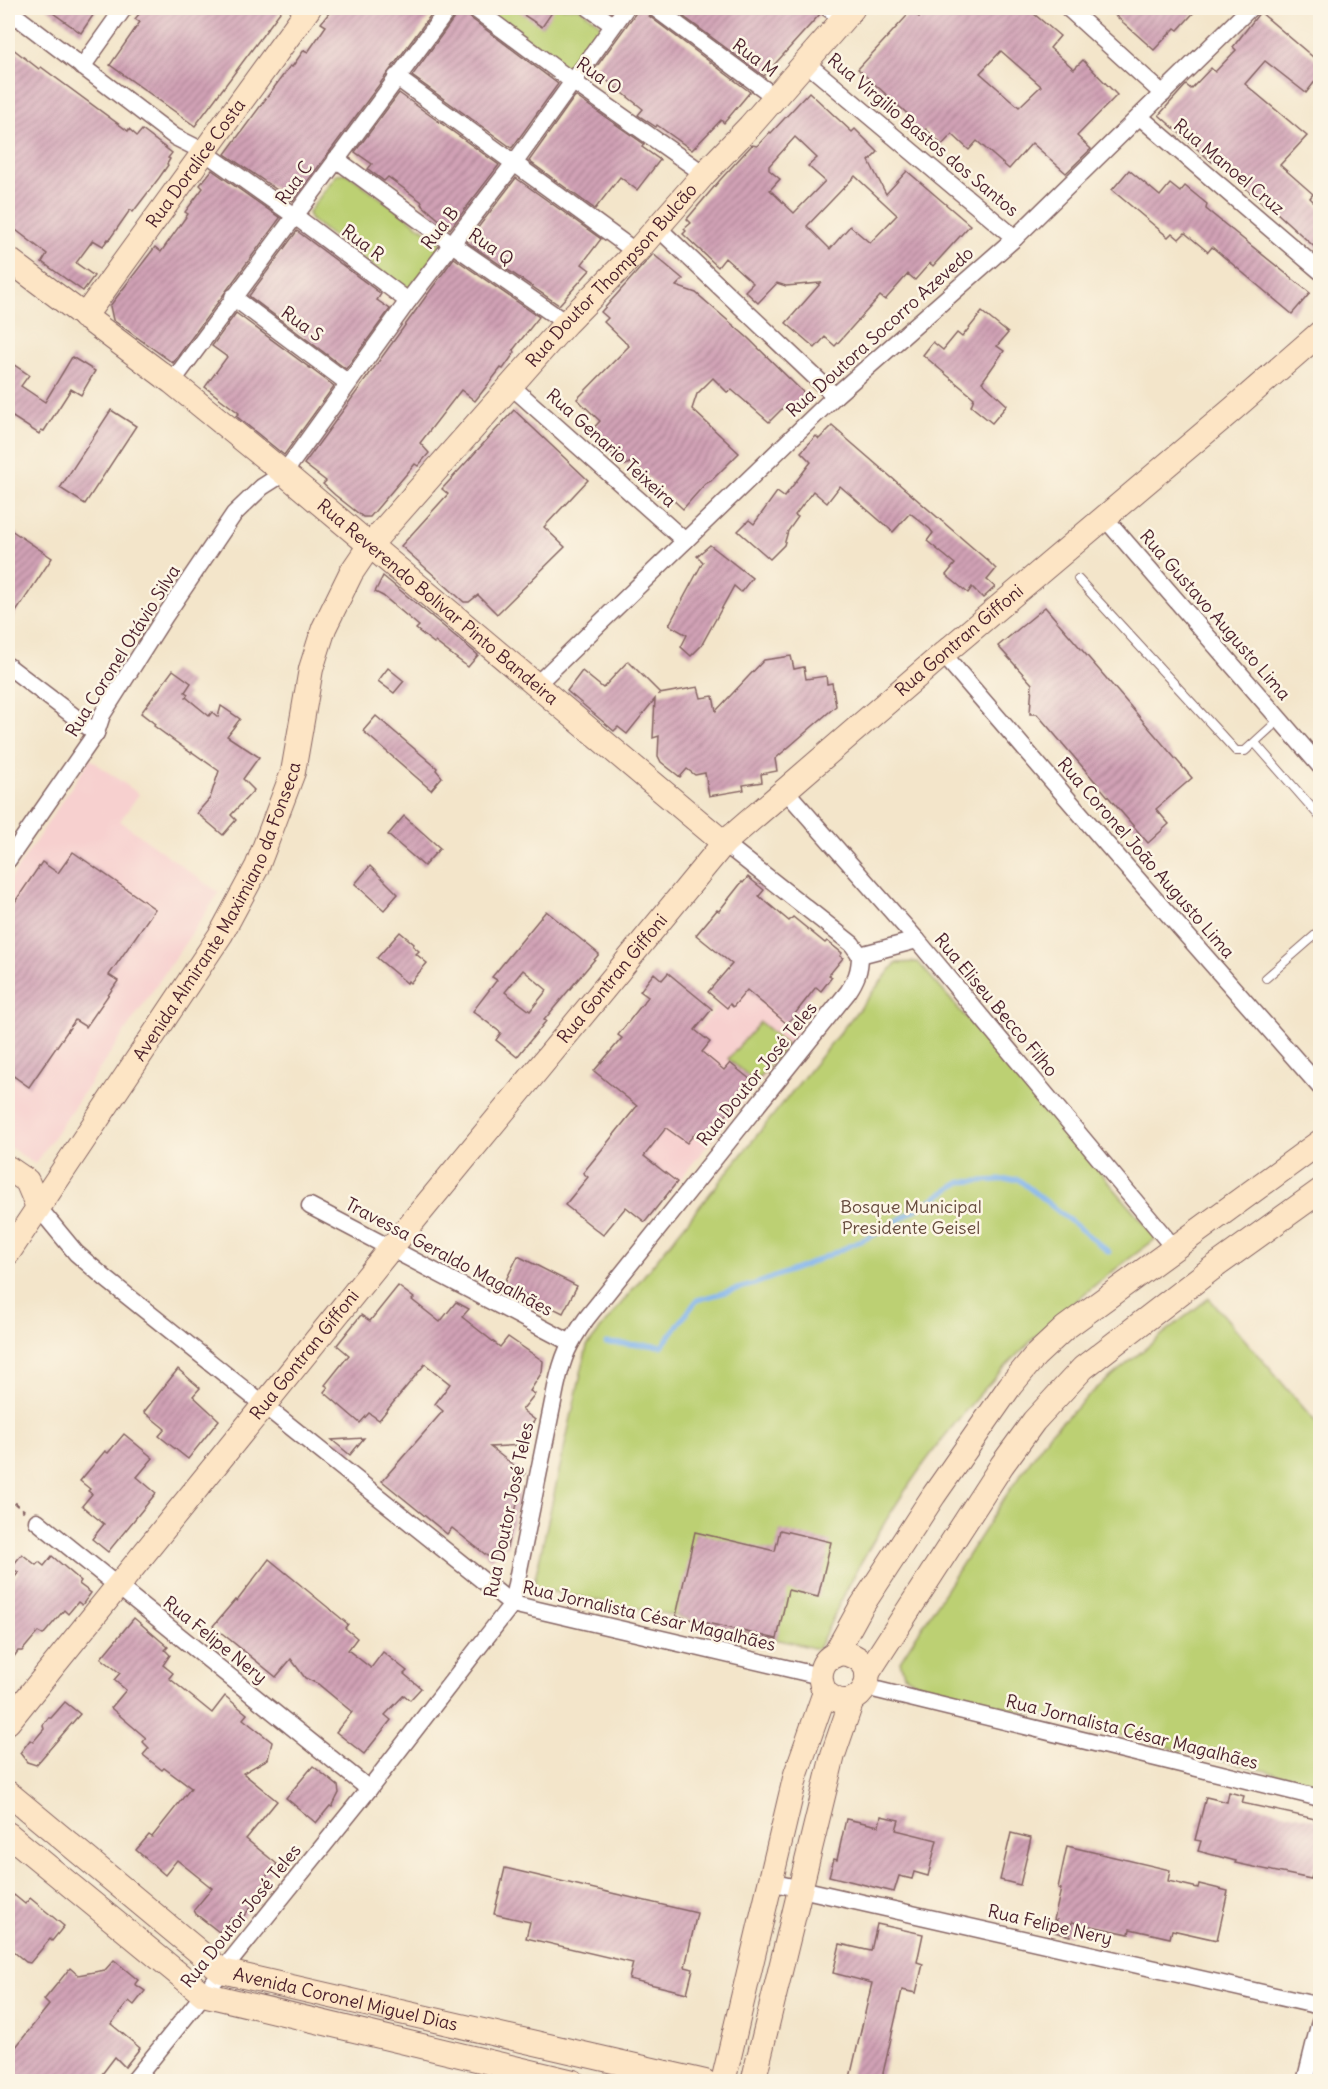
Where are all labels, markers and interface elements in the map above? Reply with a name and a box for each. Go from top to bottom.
street label: Rua M [728,33,783,82]
street label: Rua Virgilio Bastos dos Santos [823,48,1024,221]
street label: Rua O [572,52,626,99]
street label: Rua Doralice Costa [141,94,250,232]
street label: Rua Manoel Cruz [1169,114,1290,220]
street label: Rua C [270,156,317,209]
street label: Rua Doutor Thompson Bulcão [520,178,702,372]
street label: Rua B [416,202,463,254]
street label: Rua R [337,219,389,266]
street label: Rua Q [464,223,518,270]
street label: Rua Doutora Socorro Azevedo [781,241,978,422]
street label: Rua S [277,301,328,347]
street label: Rua Genario Teixeira [542,383,681,512]
street label: Rua Reverendo Bolivar Pinto Bandeira [313,494,563,710]
street label: Rua Gustavo Augusto Lima [1135,525,1296,705]
street label: Rua Coronel Otávio Silva [60,561,185,741]
street label: Rua Gontran Giffoni [890,579,1028,701]
street label: Rua Coronel João Augusto Lima [1053,752,1240,963]
street label: Avenida Almirante Maximiano da Fonseca [128,761,305,1065]
street label: Rua Gontran Giffoni [552,909,672,1048]
street label: Rua Eliseu Becco Filho [930,928,1063,1081]
street label: Rua Doutor José Teles [691,997,822,1150]
street label: Travessa Geraldo Magalhães [342,1192,557,1321]
park label: Bosque Municipal Presidente Geisel [840,1195,982,1239]
street label: Rua Gontran Giffoni [245,1285,364,1424]
street label: Rua Doutor José Teles [479,1420,538,1600]
street label: Rua Jornalista César Magalhães [520,1575,778,1656]
street label: Rua Felipe Nery [159,1591,272,1689]
street label: Rua Jornalista César Magalhães [1004,1689,1261,1774]
street label: Rua Doutor José Teles [175,1839,306,1992]
street label: Rua Felipe Nery [986,1899,1115,1950]
street label: Avenida Coronel Miguel Dias [231,1962,460,2036]

